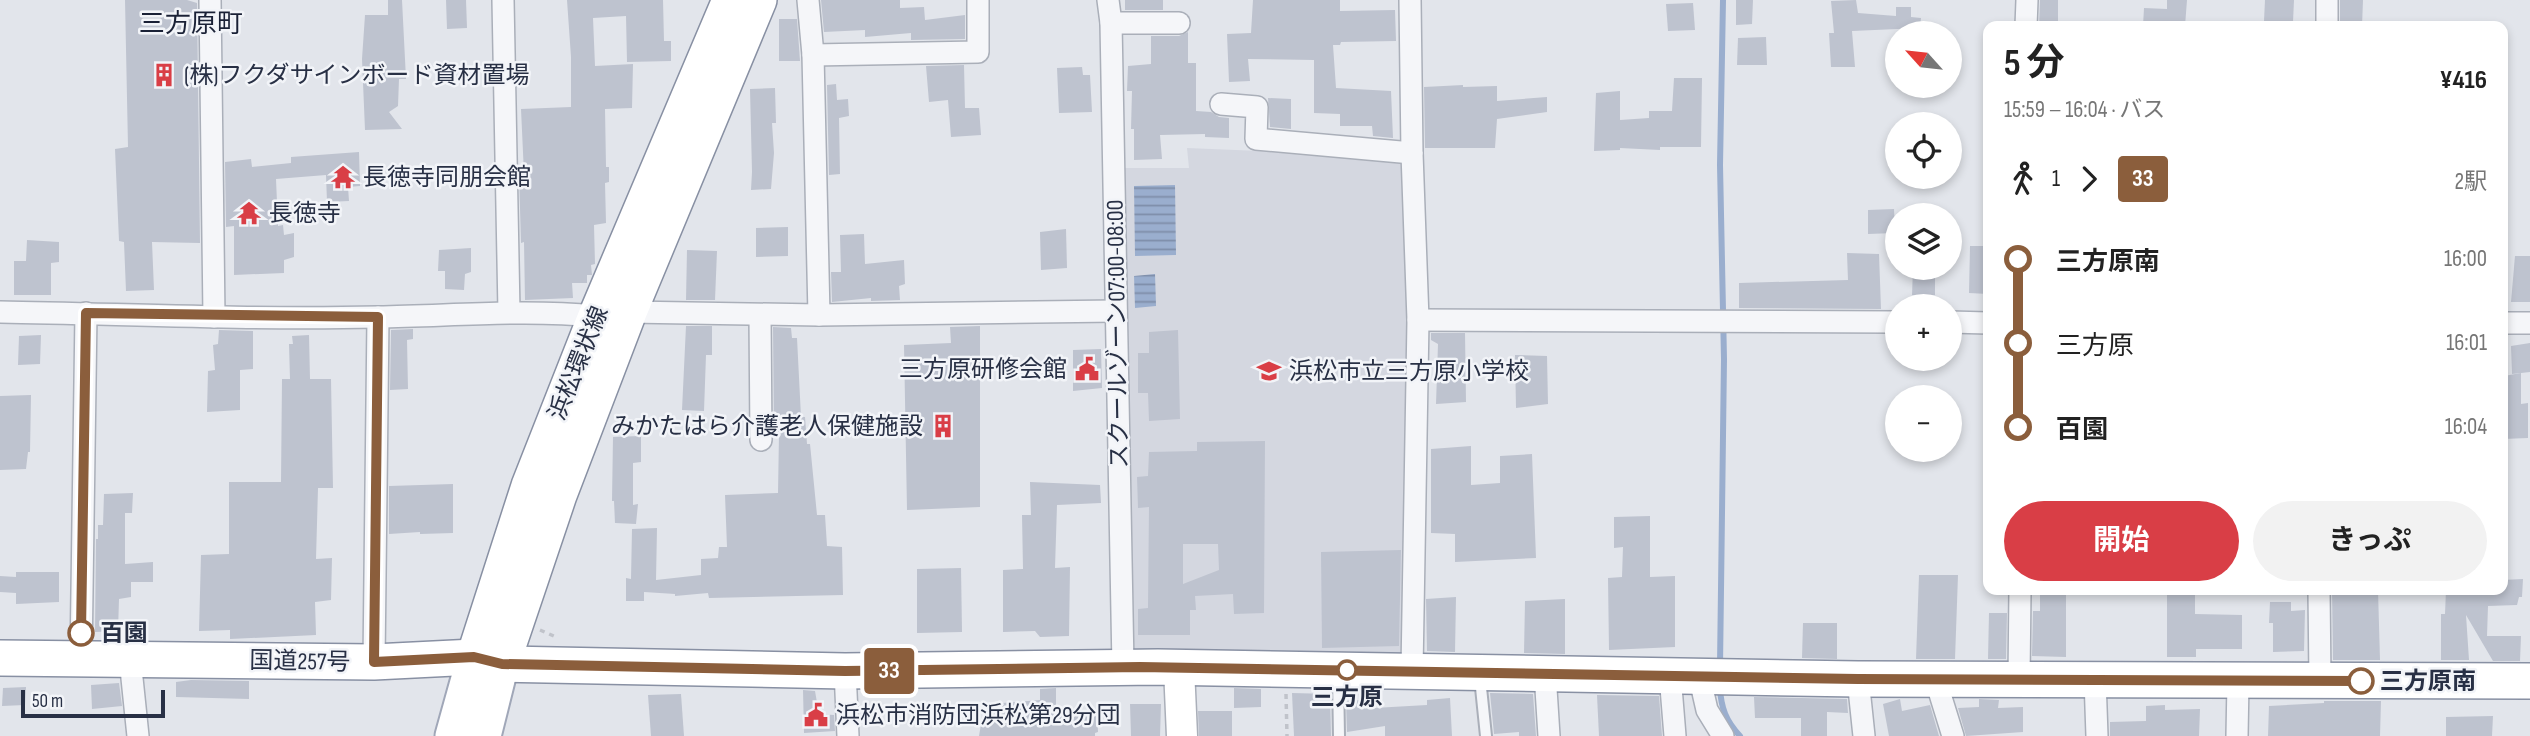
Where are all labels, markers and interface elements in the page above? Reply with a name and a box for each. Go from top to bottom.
district label: 三方原町 [139,9,243,40]
north arrow [1885,21,1962,98]
map controls [1885,21,1962,462]
text: 5 分 [2004,41,2065,86]
building icon: (株)フクダサインボード資材置場 [150,61,178,89]
place label: (株)フクダサインボード資材置場 [184,61,529,90]
text: ¥416 [2439,65,2487,96]
text: 15:59 – 16:04 · バス [2004,96,2165,124]
button: locate [1885,112,1962,189]
icon: walk [2004,160,2042,198]
icon: forward [2070,160,2108,198]
temple icon: 長徳寺同朋会館 [329,163,357,191]
place label: 長徳寺同朋会館 [363,163,531,192]
text: 33 [2132,164,2154,193]
text: 1 [2052,165,2060,193]
text: 2駅 [2455,168,2487,196]
temple icon: 長徳寺 [235,199,263,227]
place label: 長徳寺 [269,199,341,228]
street label: スクールゾーン07:00-08:00 [1101,199,1134,469]
button: layers [1885,203,1962,280]
text: 16:00 [2444,245,2487,273]
text: 三方原南 [2056,247,2160,278]
button: + [1885,294,1962,371]
street label: 浜松環状線 [543,302,614,424]
text: 16:01 [2446,329,2487,357]
text: 三方原 [2056,331,2134,362]
place label: 三方原研修会館 [899,355,1067,384]
public building icon: 三方原研修会館 [1073,355,1101,383]
school or university icon: 浜松市立三方原小学校 [1255,357,1283,385]
place label: 浜松市立三方原小学校 [1289,357,1529,386]
button: − [1885,385,1962,462]
place label: みかたはら介護老人保健施設 [611,412,923,441]
building icon: みかたはら介護老人保健施設 [929,412,957,440]
text: 16:04 [2445,413,2487,441]
text: 百園 [2056,415,2108,446]
button: 開始 [2004,501,2239,581]
button: きっぷ [2253,501,2487,581]
place label: 百園 [100,619,148,648]
marker: 百園 [68,620,94,646]
street label: 国道257号 [249,646,351,677]
line badge: 33 [858,648,920,694]
text: 33 [878,656,900,685]
marker: 三方原 [1337,660,1357,680]
place label: 三方原南 [2380,667,2476,696]
marker: 三方原南 [2348,668,2374,694]
place label: 三方原 [1311,683,1383,712]
scale bar [21,687,164,719]
text: 50 m [32,690,63,713]
public building icon: 浜松市消防団浜松第29分団 [802,701,830,729]
place label: 浜松市消防団浜松第29分団 [836,701,1121,730]

